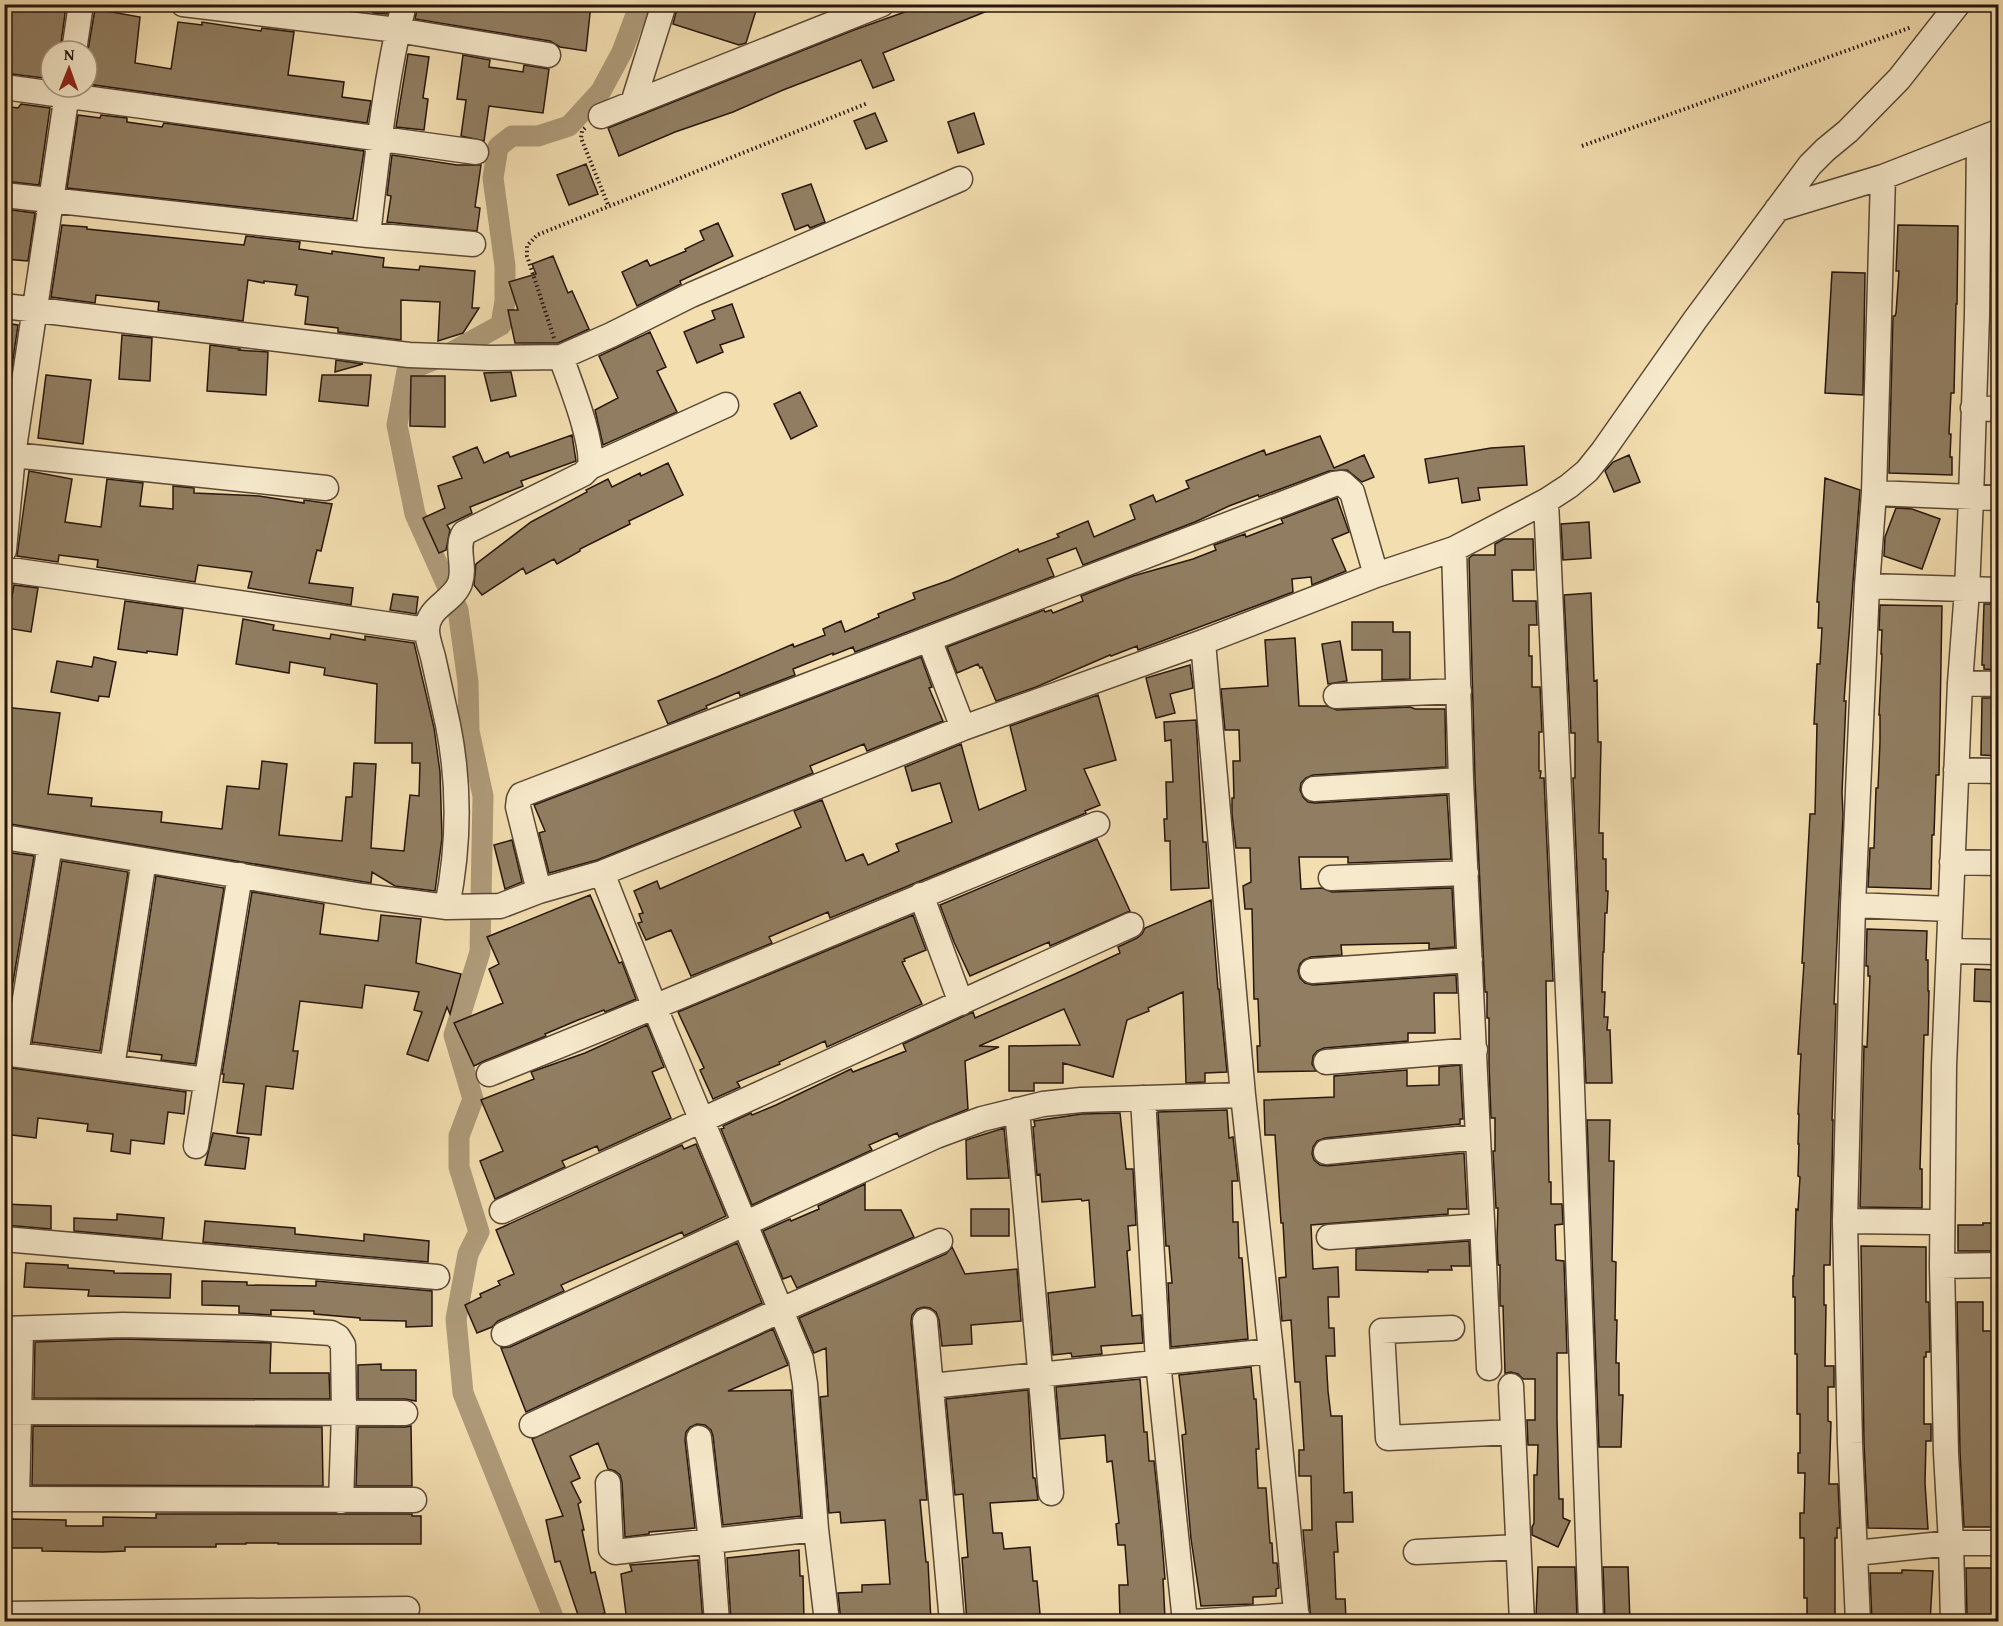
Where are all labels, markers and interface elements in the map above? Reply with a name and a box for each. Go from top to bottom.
north arrow [39,39,99,99]
text: N [64,42,75,66]

